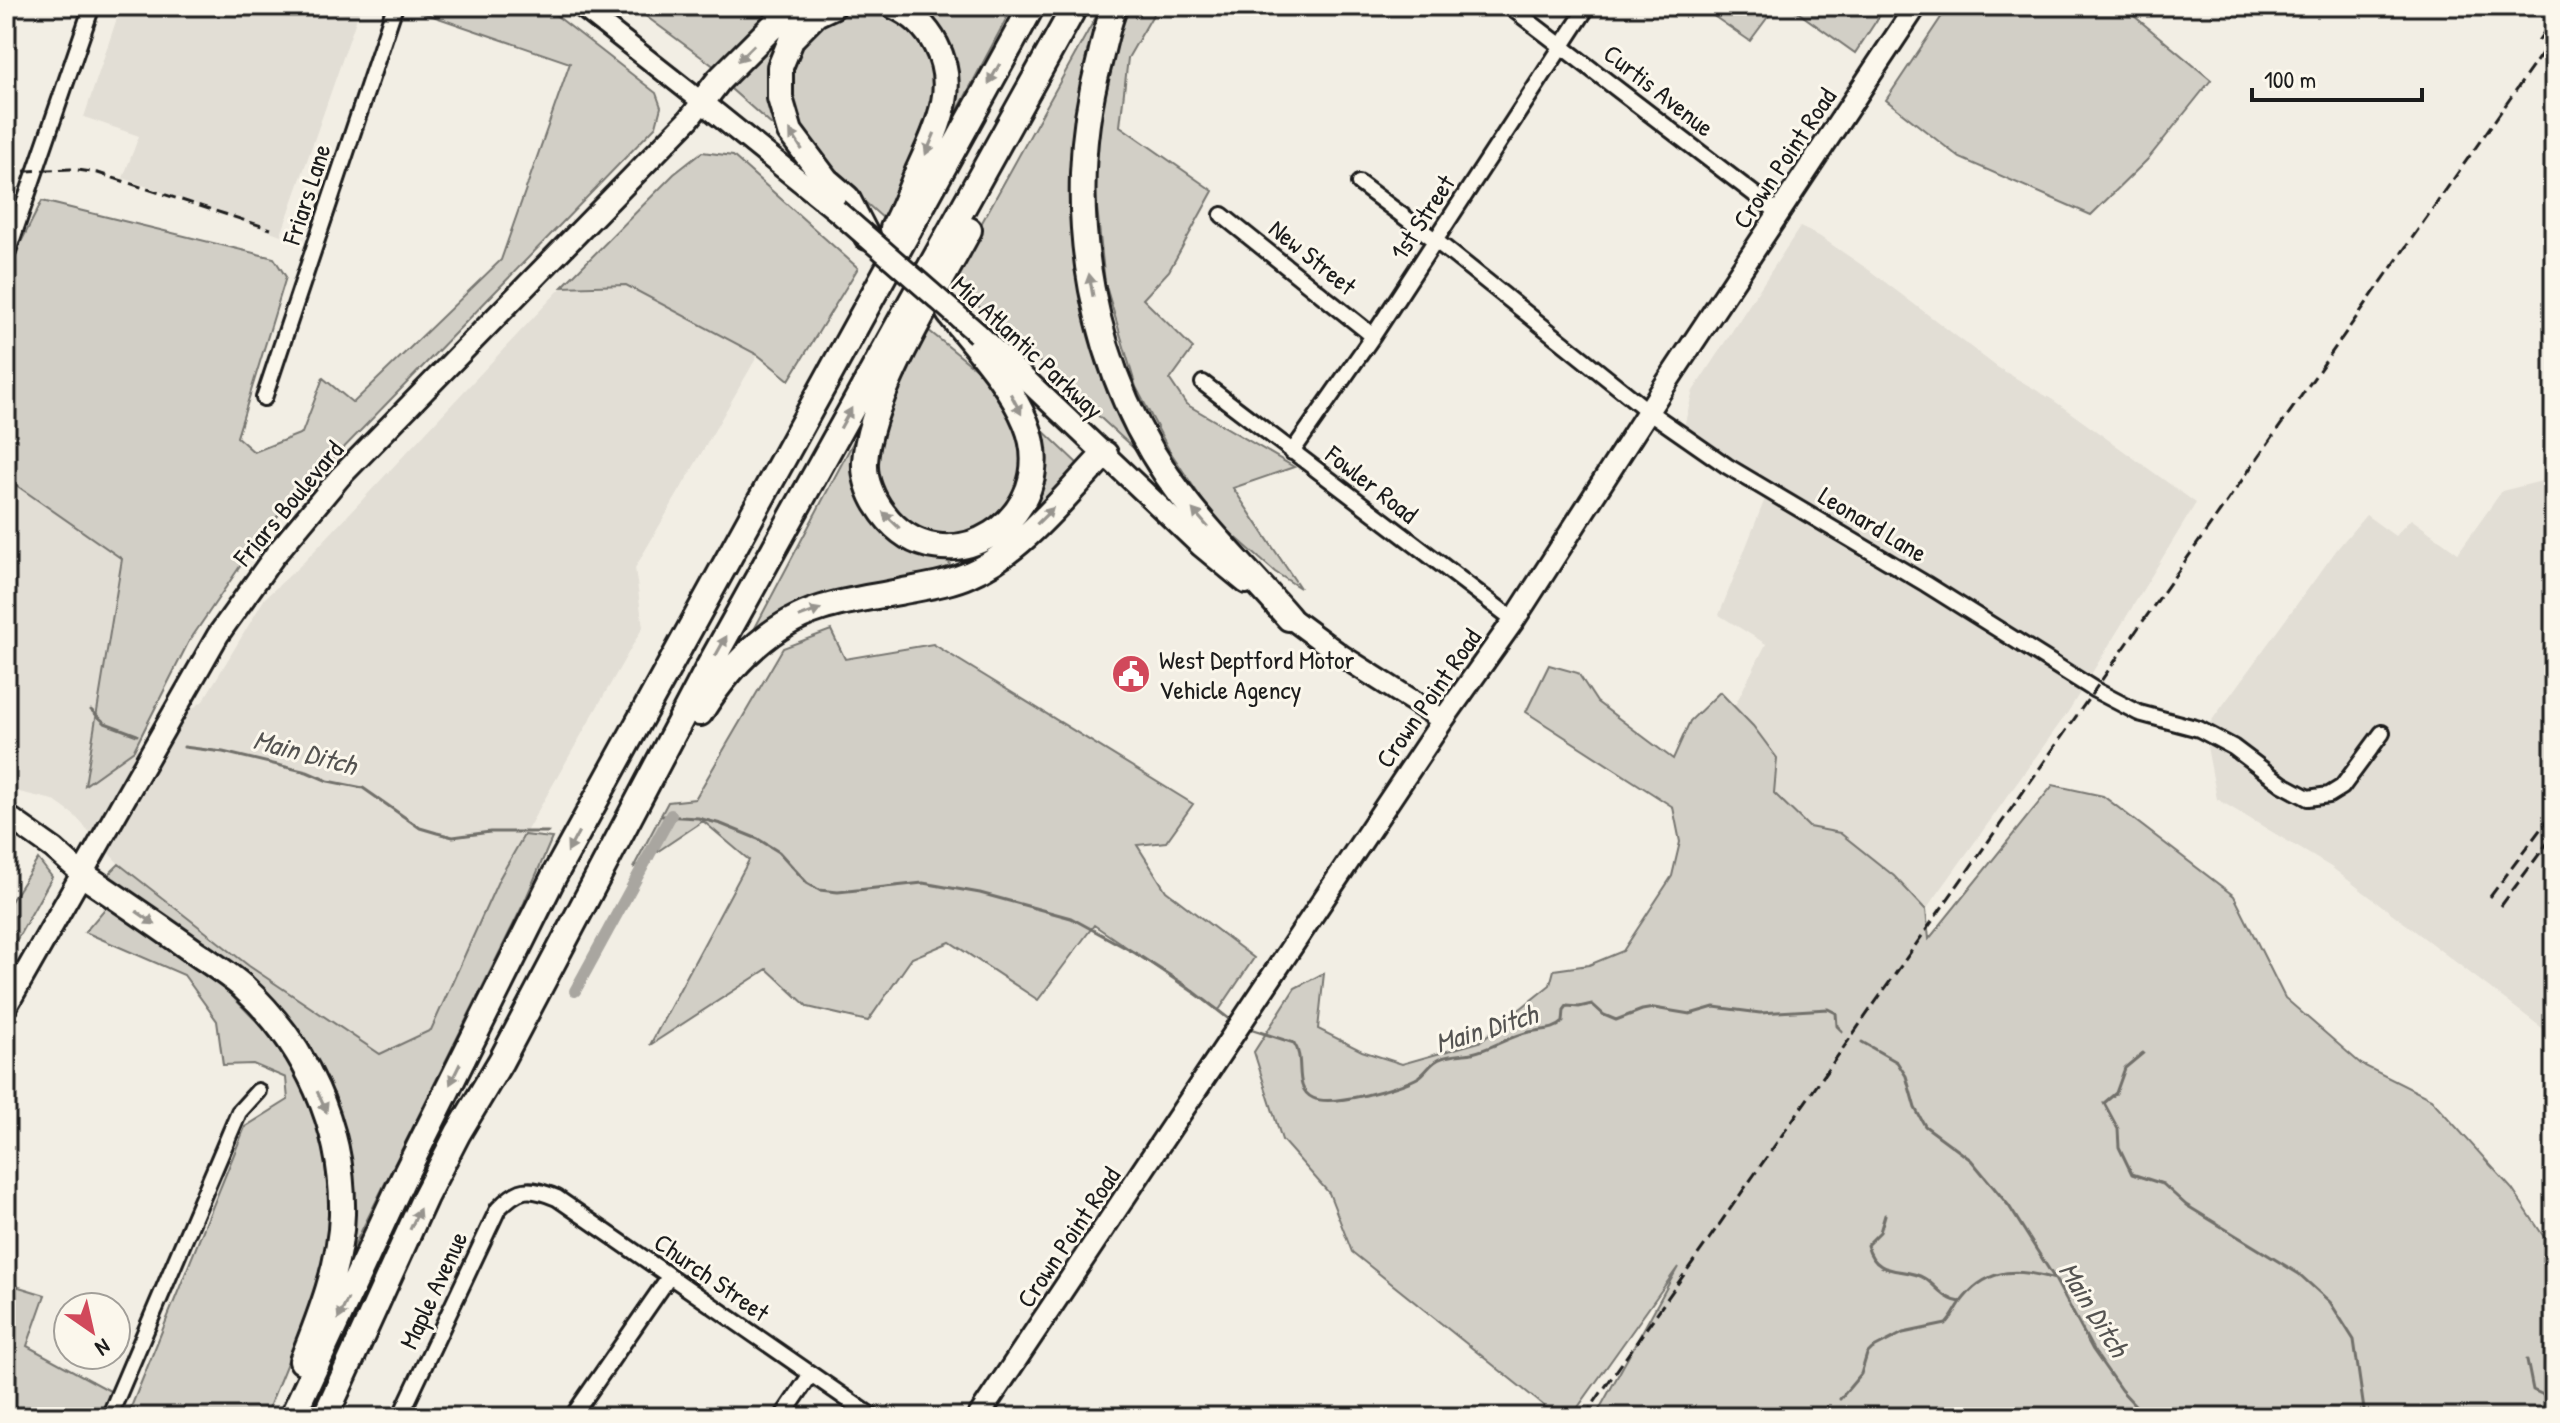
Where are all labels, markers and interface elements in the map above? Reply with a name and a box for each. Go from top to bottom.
street label: Curtis Avenue [1596,36,1722,144]
one-way arrow [737,43,756,61]
scale bar [2252,52,2422,102]
one-way arrow [987,63,1001,85]
text: 100 m [2264,63,2316,95]
street label: Crown Point Road [1724,81,1844,235]
one-way arrow [789,129,803,151]
one-way arrow [923,132,936,156]
street label: Friars Lane [273,139,339,250]
street label: 1st Street [1381,167,1463,266]
street label: New Street [1262,211,1365,304]
street label: Mid Atlantic Parkway [945,268,1111,426]
one-way arrow [1084,272,1097,297]
one-way arrow [1009,393,1023,415]
one-way arrow [839,407,853,429]
street label: Friars Boulevard [225,433,351,574]
street label: Fowler Road [1318,436,1425,531]
street label: Leonard Lane [1812,478,1934,570]
one-way arrow [1035,507,1053,526]
one-way arrow [1192,508,1209,528]
one-way arrow [882,512,901,530]
one-way arrow [798,606,822,619]
street label: Crown Point Road [1367,621,1489,775]
one-way arrow [713,635,727,657]
place label: West Deptford Motor Vehicle Agency [1159,642,1354,707]
public building icon: West Deptford Motor Vehicle Agency [1110,653,1152,695]
water label: Main Ditch [249,720,363,784]
one-way arrow [566,831,580,853]
one-way arrow [136,910,157,925]
water label: Main Ditch [1430,994,1544,1061]
one-way arrow [448,1062,462,1086]
one-way arrow [316,1090,329,1114]
street label: Crown Point Road [1008,1160,1128,1314]
one-way arrow [408,1207,422,1230]
street label: Church Street [647,1224,777,1330]
street label: Maple Avenue [391,1226,475,1354]
water label: Main Ditch [2050,1254,2139,1365]
north arrow [52,1291,132,1371]
one-way arrow [336,1297,350,1320]
text: N [90,1332,116,1363]

